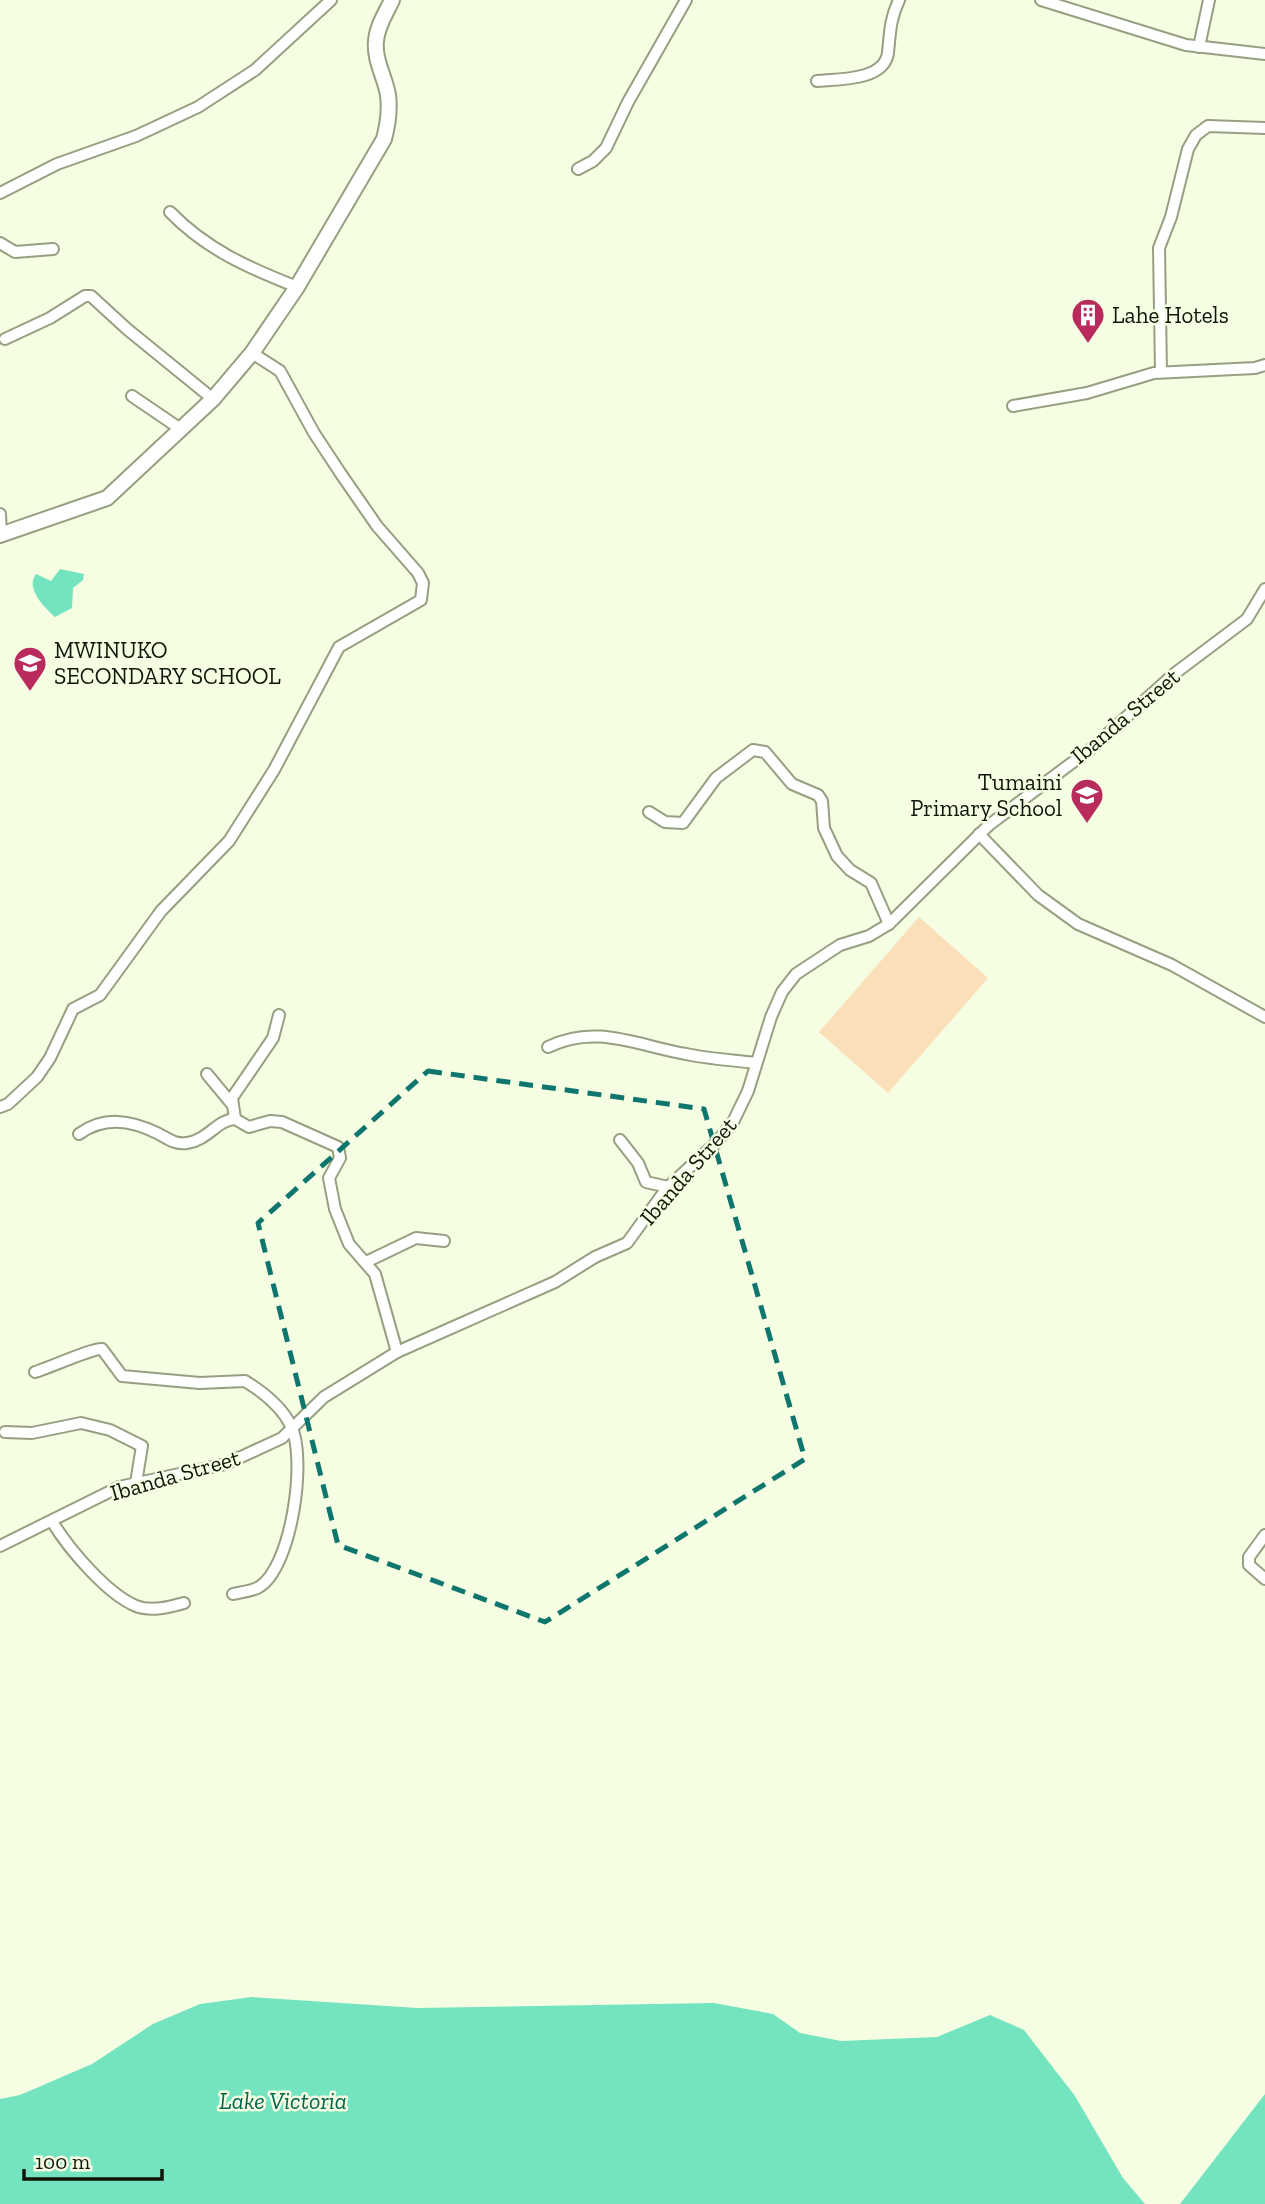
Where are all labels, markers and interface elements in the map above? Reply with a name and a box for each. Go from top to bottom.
building icon: Lahe Hotels [1069,296,1107,345]
place label: Lahe Hotels [1112,301,1229,329]
place label: MWINUKO SECONDARY SCHOOL [54,636,281,690]
school or university icon: MWINUKO SECONDARY SCHOOL [11,644,49,693]
street label: Ibanda Street [1065,662,1186,770]
place label: Tumaini Primary School [910,768,1062,822]
school or university icon: Tumaini Primary School [1068,776,1106,825]
street label: Ibanda Street [634,1111,743,1231]
street label: Ibanda Street [107,1443,243,1507]
water label: Lake Victoria [219,2086,347,2115]
scale bar [24,2138,163,2182]
text: 100 m [35,2149,90,2174]

